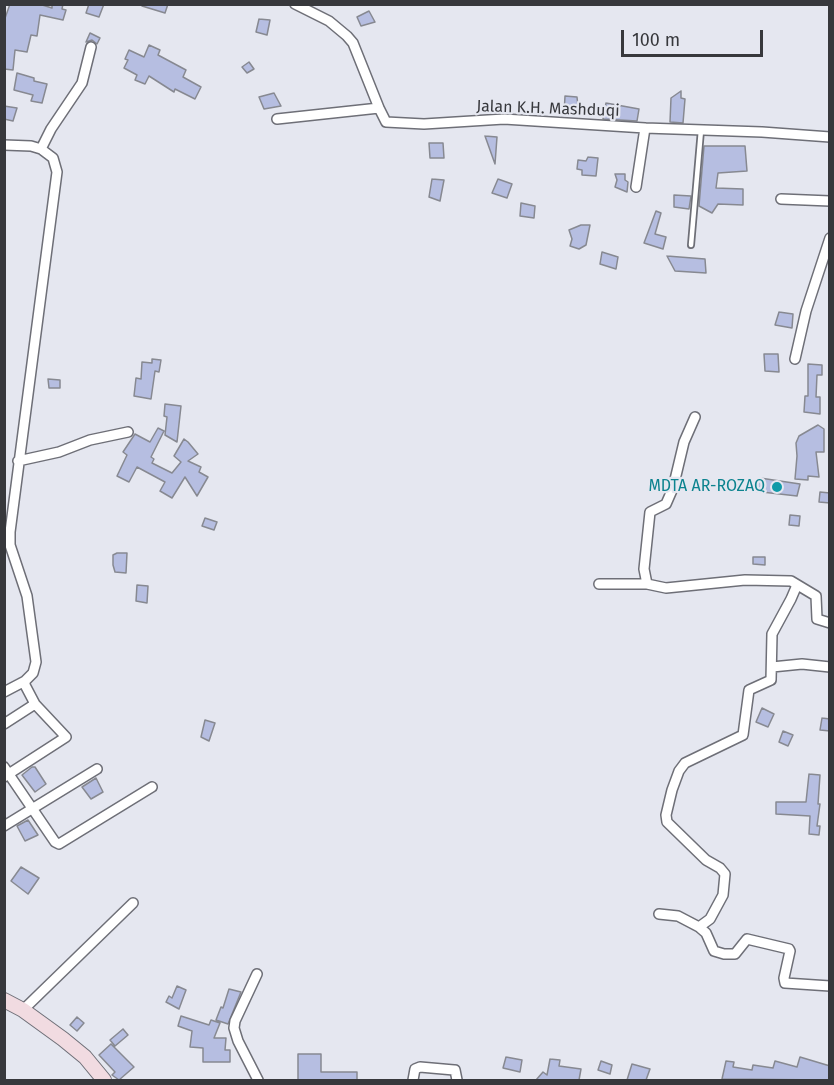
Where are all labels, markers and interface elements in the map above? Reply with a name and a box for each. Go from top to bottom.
scale bar [624,18,766,56]
text: 100 m [632,29,680,51]
street label: Jalan K.H. Mashduqi [476,97,620,121]
place label: MDTA AR-ROZAQ [648,477,765,497]
marker: MDTA AR-ROZAQ [770,480,784,494]

